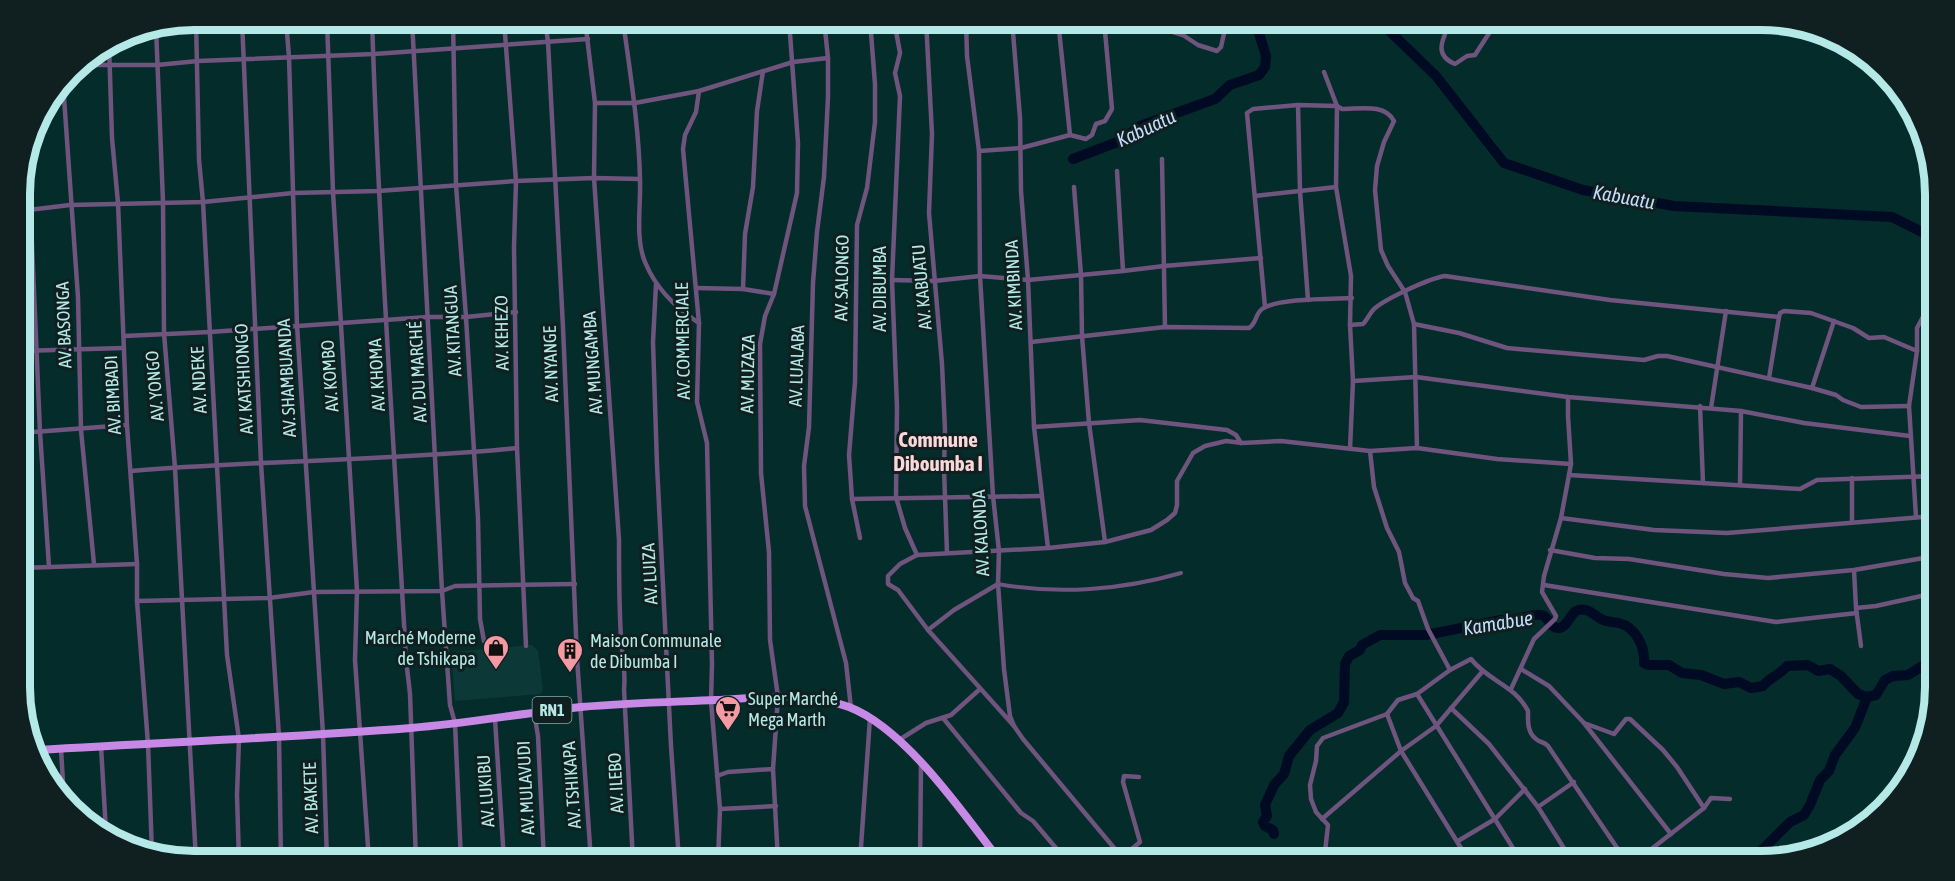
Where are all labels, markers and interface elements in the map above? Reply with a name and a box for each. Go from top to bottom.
water label: Kabuatu [1113,104,1179,151]
water label: Kabuatu [1591,180,1657,213]
street label: AV. SALONGO [830,235,853,321]
street label: AV. KIMBINDA [1001,239,1026,331]
street label: AV. KABUATU [907,243,936,331]
street label: AV. DIBUMBA [869,246,890,332]
street label: AV. BASONGA [51,281,76,369]
street label: AV. COMMERCIALE [671,282,694,400]
street label: AV. KITANGUA [440,285,465,377]
street label: AV. KEHEZO [490,295,513,371]
street label: AV. MUNGAMBA [578,311,607,415]
street label: AV. SHAMBUANDA [273,318,300,438]
street label: AV. DU MARCHÉ [404,321,431,423]
street label: AV. KATSHIONGO [230,323,257,435]
street label: AV. NYANGE [539,325,562,403]
street label: AV. LUALABA [785,325,808,407]
street label: AV. MUZAZA [736,334,759,414]
street label: AV. KHOMA [364,338,389,412]
street label: AV. KOMBO [317,339,342,413]
street label: AV. NDEKE [186,346,211,414]
street label: AV. YONGO [141,350,168,422]
street label: AV. BIMBADI [100,355,125,435]
district label: Commune Diboumba I [893,427,983,475]
street label: AV. KALONDA [968,489,993,577]
street label: AV. LUIZA [637,543,662,605]
water label: Kamabue [1461,606,1535,639]
place label: Marché Moderne de Tshikapa [365,627,476,669]
place label: Maison Communale de Dibumba I [590,630,722,672]
shop icon: Marché Moderne de Tshikapa [481,633,511,671]
building icon: Maison Communale de Dibumba I [555,636,585,674]
place label: Super Marché Mega Marth [748,688,838,730]
supermarket icon: Super Marché Mega Marth [713,694,743,732]
road number: RN1 [532,697,572,723]
street label: AV. MULAVUDI [513,740,538,836]
street label: AV. TSHIKAPA [558,741,585,829]
street label: AV. ILEBO [603,752,628,814]
street label: AV. LUKIBU [473,754,499,828]
street label: AV. BAKETE [299,762,322,834]

